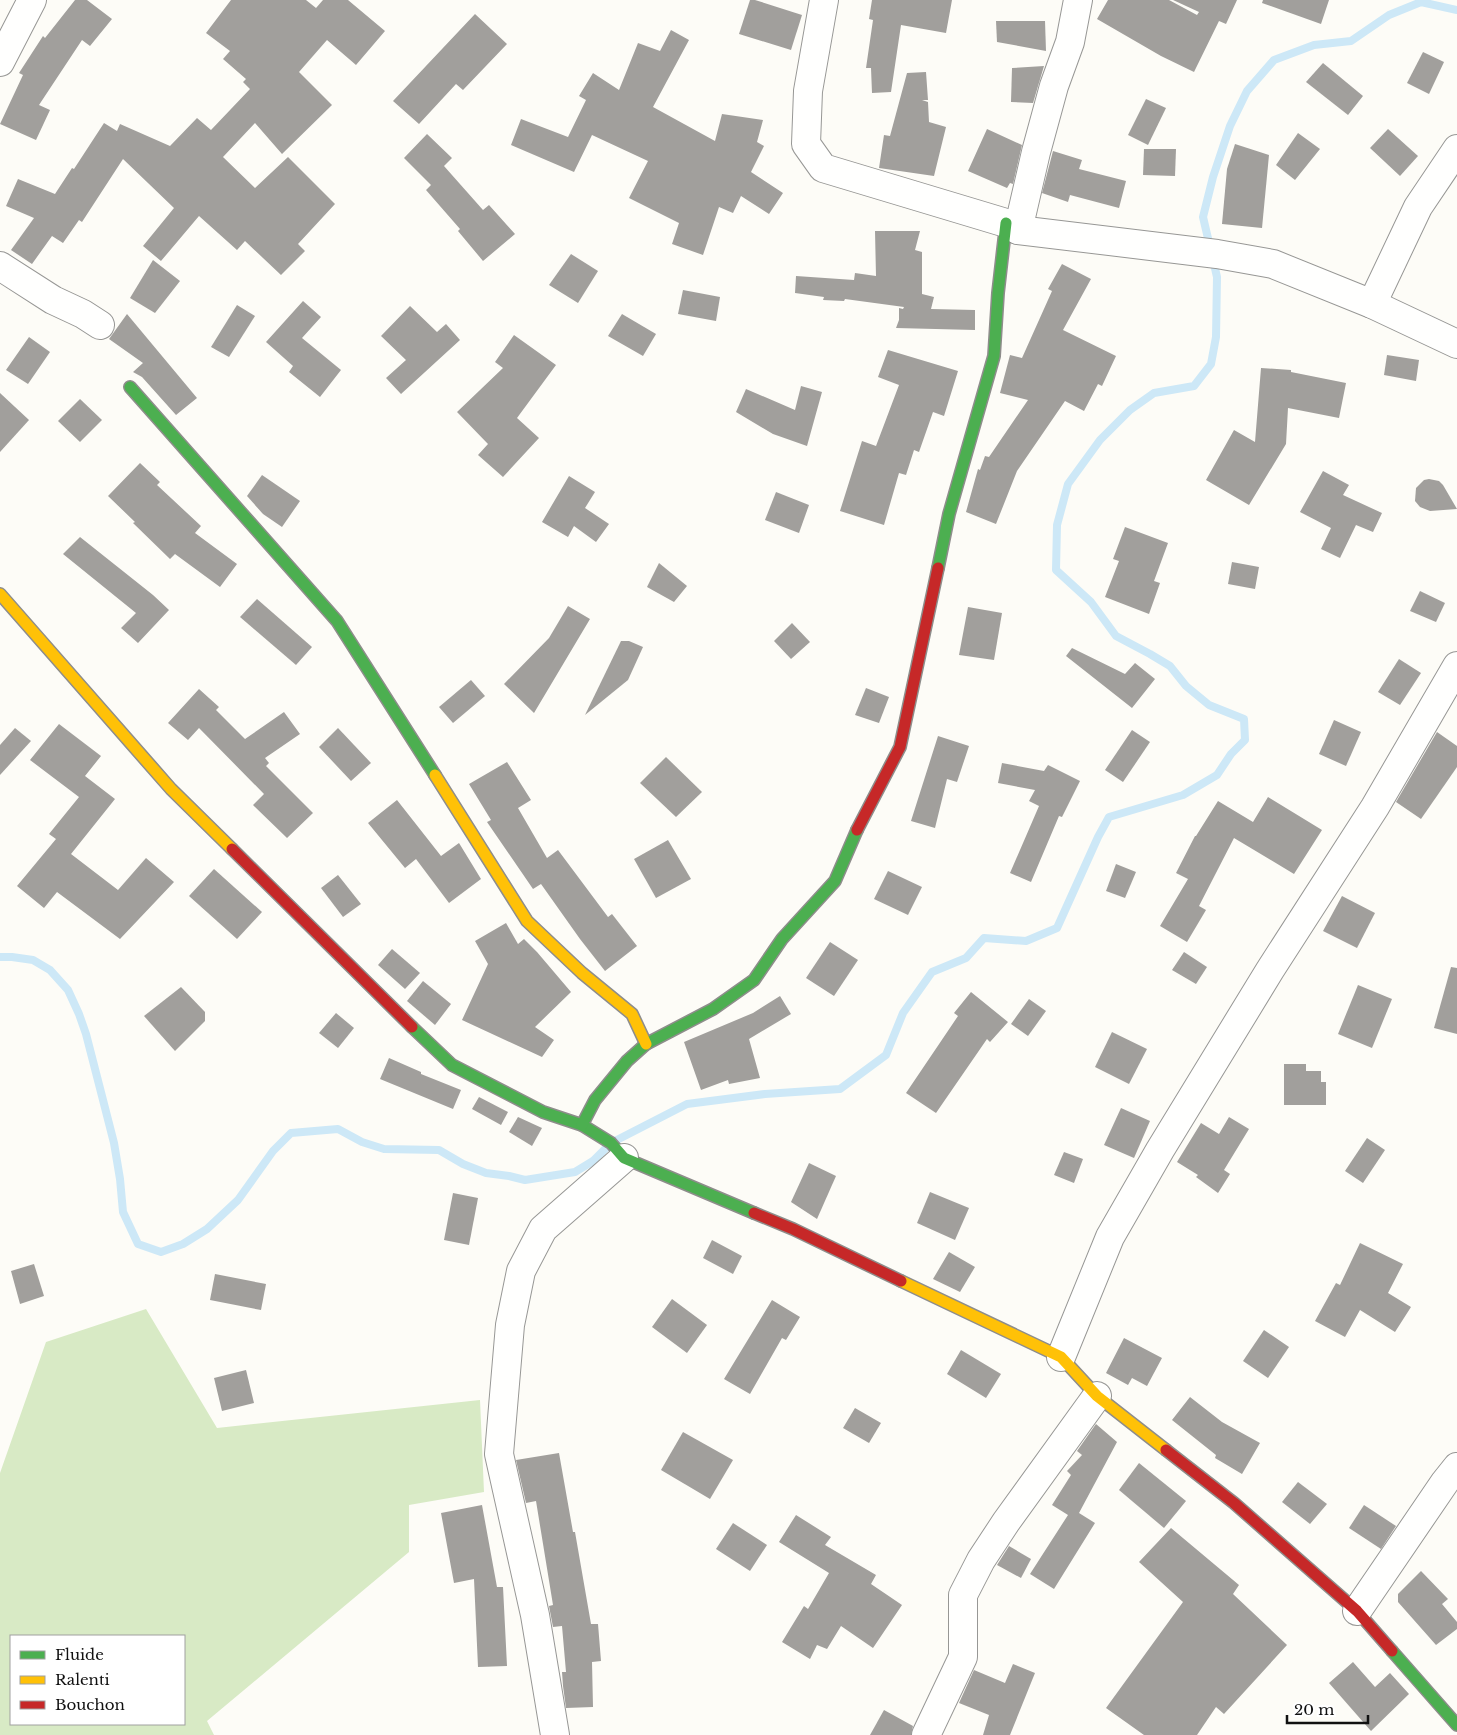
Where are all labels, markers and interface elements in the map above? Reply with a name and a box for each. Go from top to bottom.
legend [10,1635,185,1725]
text: Fluide [55,1645,104,1664]
text: Ralenti [55,1670,110,1689]
scale bar [1287,1692,1368,1724]
text: Bouchon [55,1695,125,1714]
text: 20 m [1294,1700,1334,1719]

